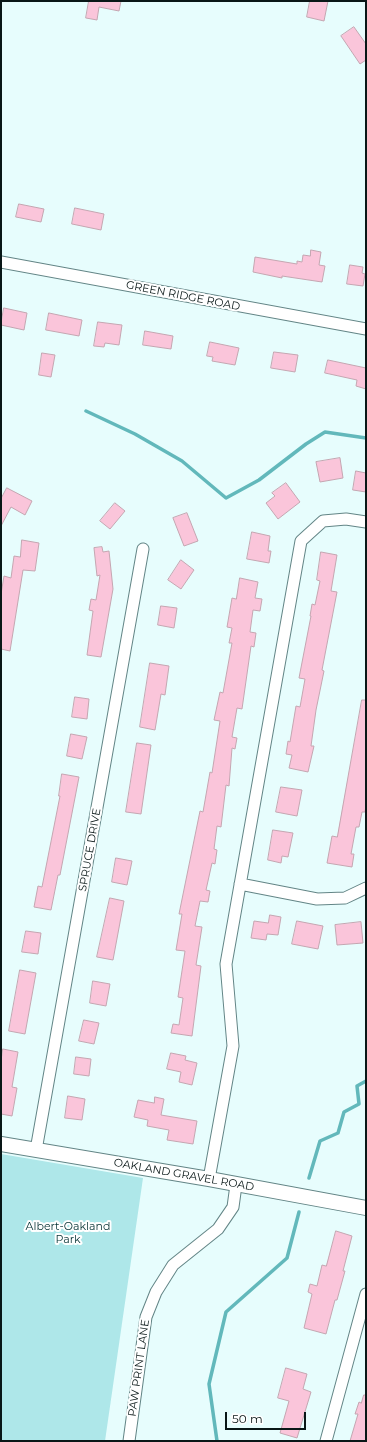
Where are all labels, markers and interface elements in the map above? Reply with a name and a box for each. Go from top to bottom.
street label: GREEN RIDGE ROAD [125,278,241,314]
street label: SPRUCE DRIVE [76,807,104,893]
street label: OAKLAND GRAVEL ROAD [113,1156,255,1194]
park label: Albert-Oakland Park [26,1220,110,1246]
street label: PAW PRINT LANE [126,1319,152,1417]
scale bar [227,1404,308,1430]
text: 50 m [232,1411,263,1426]

